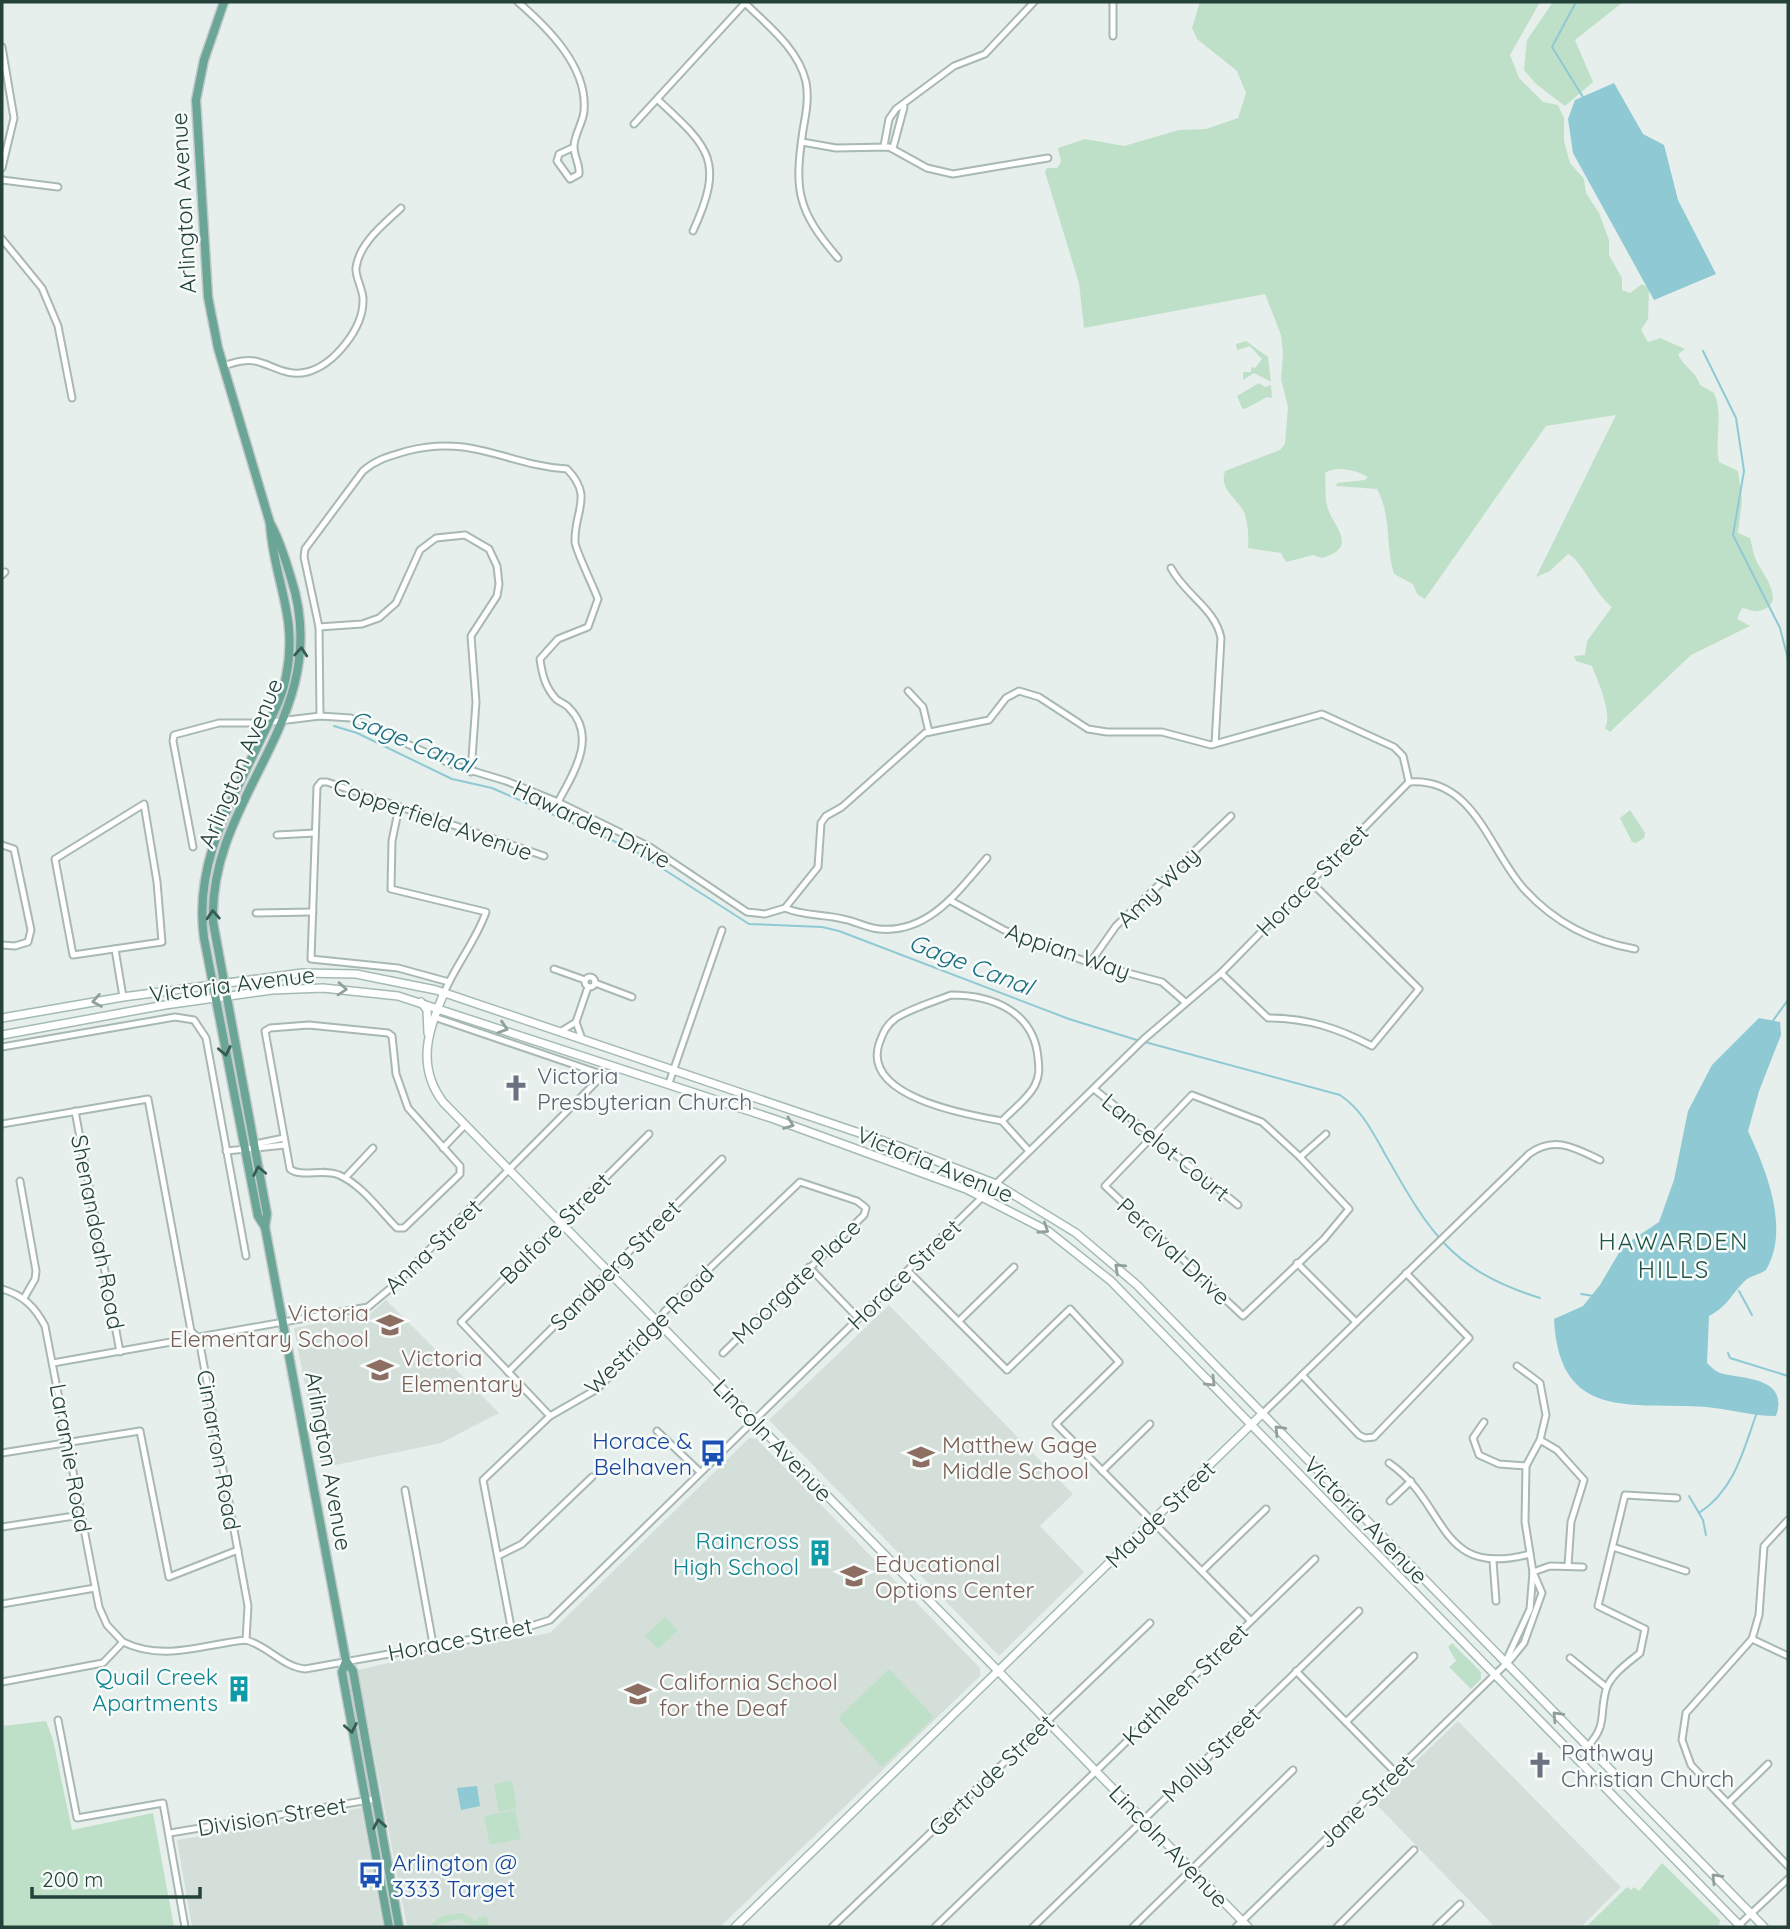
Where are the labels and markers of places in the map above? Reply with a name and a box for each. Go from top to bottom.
place label: Victoria Presbyterian Church [537,1061,752,1116]
church icon: Victoria Presbyterian Church [501,1073,531,1103]
place label: Victoria Elementary School [170,1298,369,1353]
school or university icon: Victoria Elementary School [375,1310,405,1340]
place label: Victoria Elementary [401,1343,523,1398]
school or university icon: Victoria Elementary [365,1355,395,1385]
place label: Horace & Belhaven [592,1426,692,1481]
place label: Matthew Gage Middle School [942,1430,1097,1485]
bus stop icon: Horace & Belhaven [698,1438,728,1468]
school or university icon: Matthew Gage Middle School [906,1442,936,1472]
place label: Raincross High School [673,1526,799,1581]
building icon: Raincross High School [805,1538,835,1568]
place label: Educational Options Center [875,1549,1035,1604]
school or university icon: Educational Options Center [839,1561,869,1591]
place label: Quail Creek Apartments [92,1662,218,1717]
place label: California School for the Deaf [659,1667,838,1722]
building icon: Quail Creek Apartments [224,1674,254,1704]
school or university icon: California School for the Deaf [623,1679,653,1709]
place label: Pathway Christian Church [1561,1738,1734,1793]
church icon: Pathway Christian Church [1525,1750,1555,1780]
place label: Arlington @ 3333 Target [392,1848,517,1903]
bus stop icon: Arlington @ 3333 Target [356,1860,386,1890]

